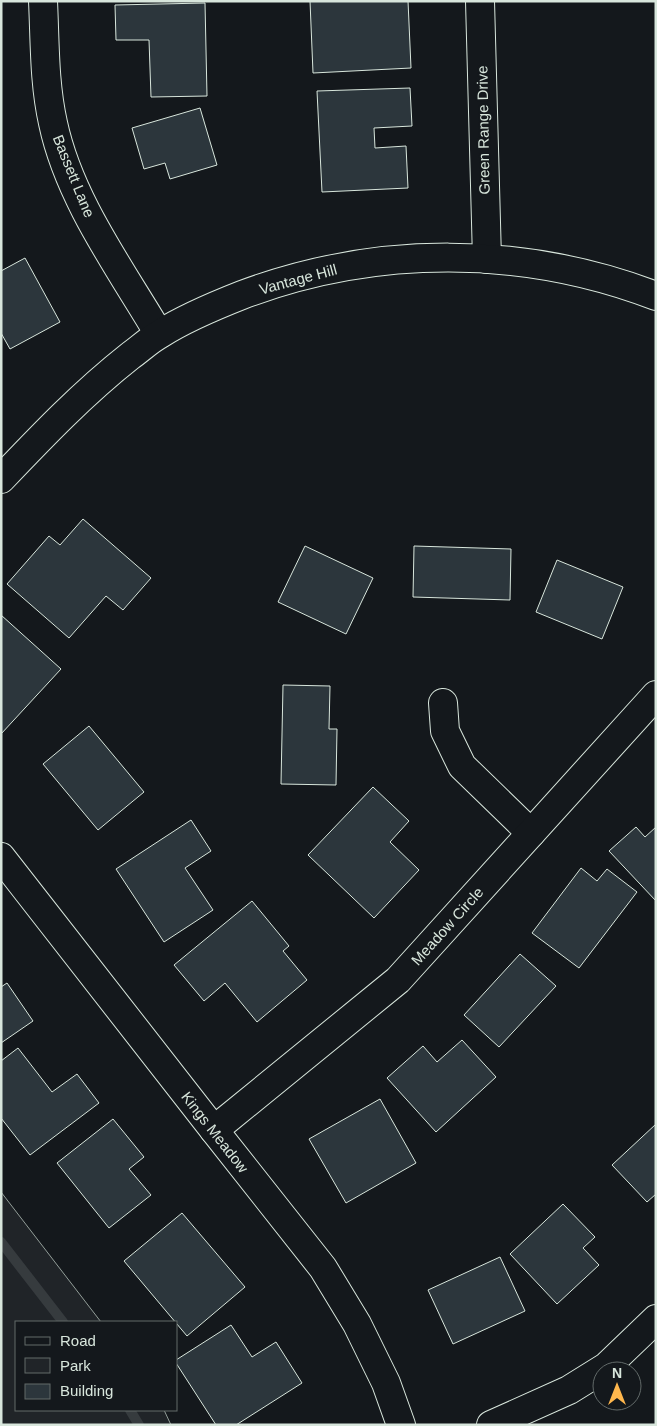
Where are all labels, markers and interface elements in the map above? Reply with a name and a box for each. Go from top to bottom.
street label: Green Range Drive [473,65,493,195]
street label: Bassett Lane [50,132,98,220]
street label: Vantage Hill [257,260,339,298]
street label: Meadow Circle [407,883,487,969]
street label: Kings Meadow [178,1088,252,1176]
legend [15,1321,178,1411]
text: Road [60,1332,96,1349]
text: Park [60,1357,91,1374]
north arrow [592,1361,642,1411]
text: N [612,1365,622,1381]
text: Building [60,1382,113,1399]

